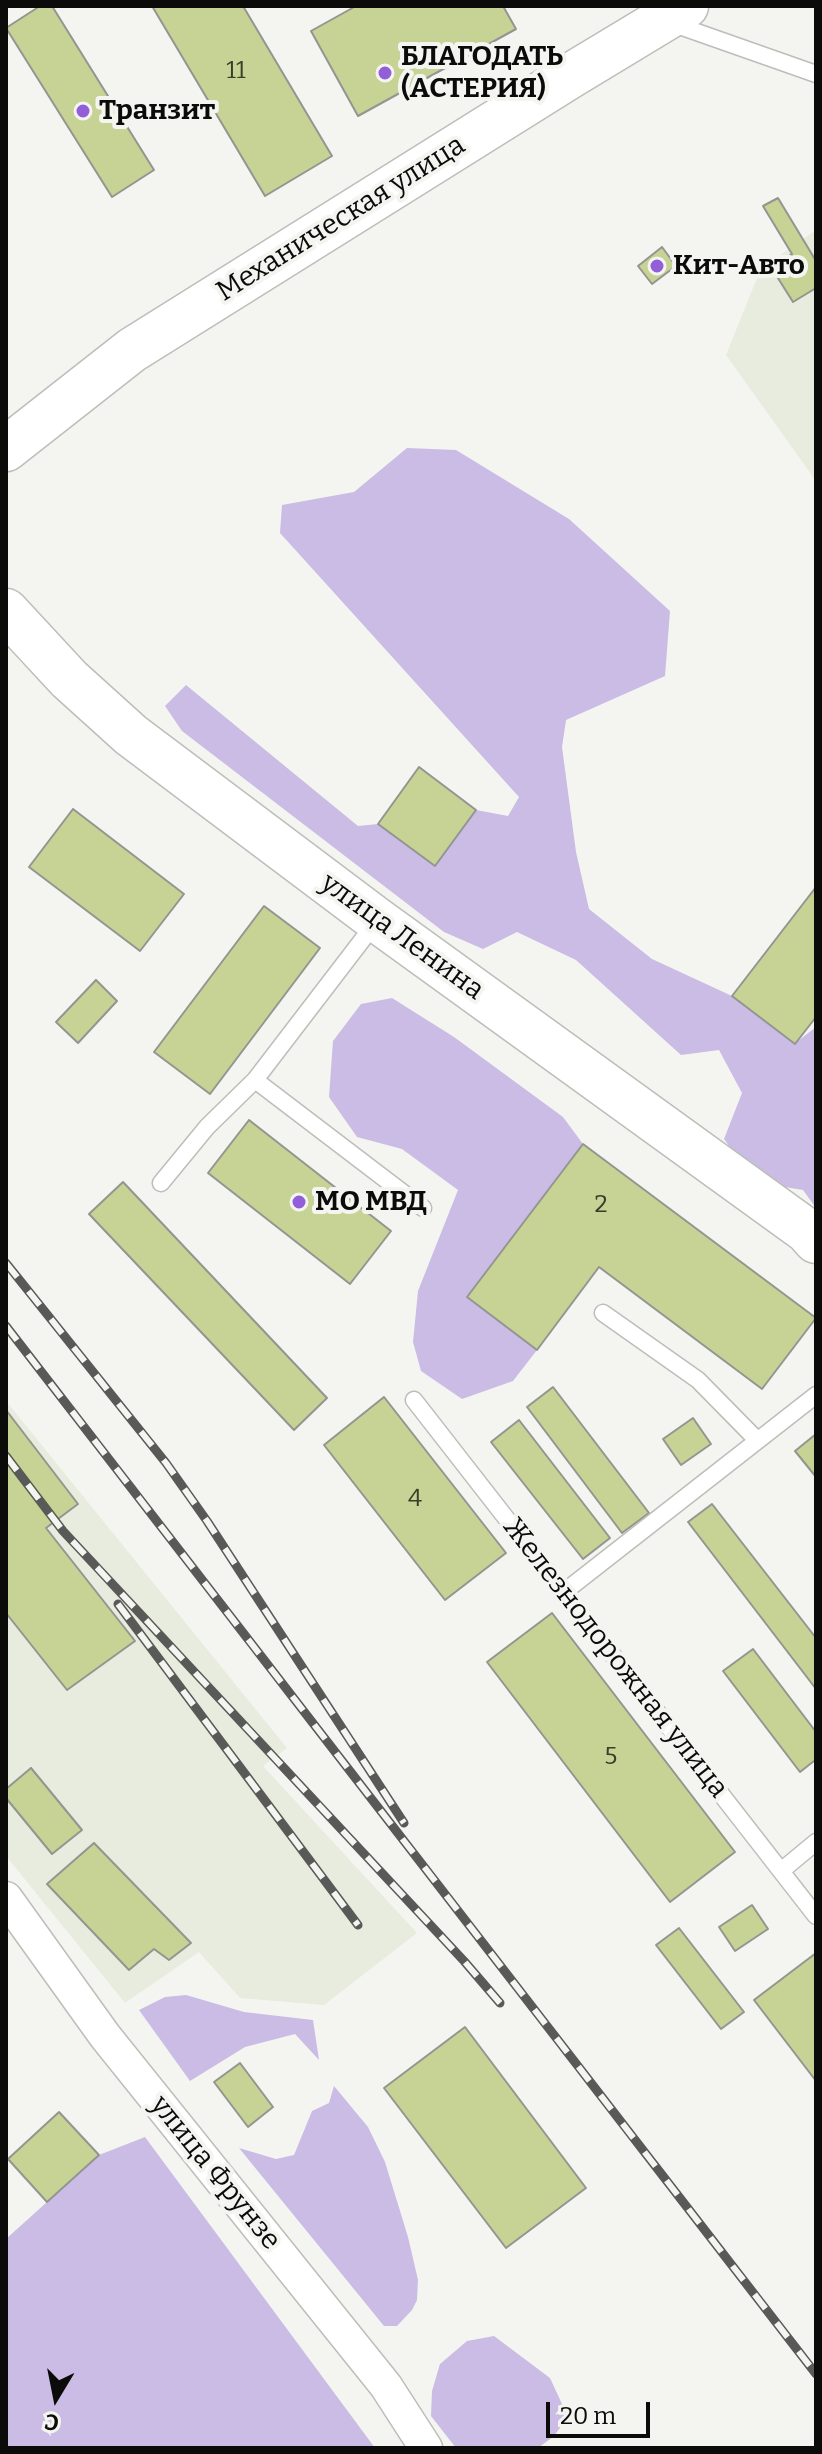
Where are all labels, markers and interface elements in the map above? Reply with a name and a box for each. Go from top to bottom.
place label: БЛАГОДАТЬ (АСТЕРИЯ) [401,40,563,106]
house number: 11 [226,57,246,85]
marker: БЛАГОДАТЬ (АСТЕРИЯ) [376,64,394,82]
place label: Транзит [99,94,215,128]
marker: Транзит [74,102,92,120]
street label: Механическая улица [211,129,471,309]
place label: Кит-Авто [673,249,805,283]
marker: Кит-Авто [648,257,666,275]
street label: улица Ленина [314,867,490,1007]
place label: МО МВД [315,1185,427,1219]
house number: 2 [594,1191,608,1219]
marker: МО МВД [290,1193,308,1211]
house number: 4 [408,1485,422,1513]
street label: Железнодорожная улица [495,1511,735,1805]
house number: 5 [605,1743,617,1771]
street label: улица Фрунзе [143,2089,287,2257]
north arrow [16,2358,96,2438]
scale bar [550,2386,654,2436]
text: 20 m [560,2402,616,2430]
text: С [43,2408,61,2437]

